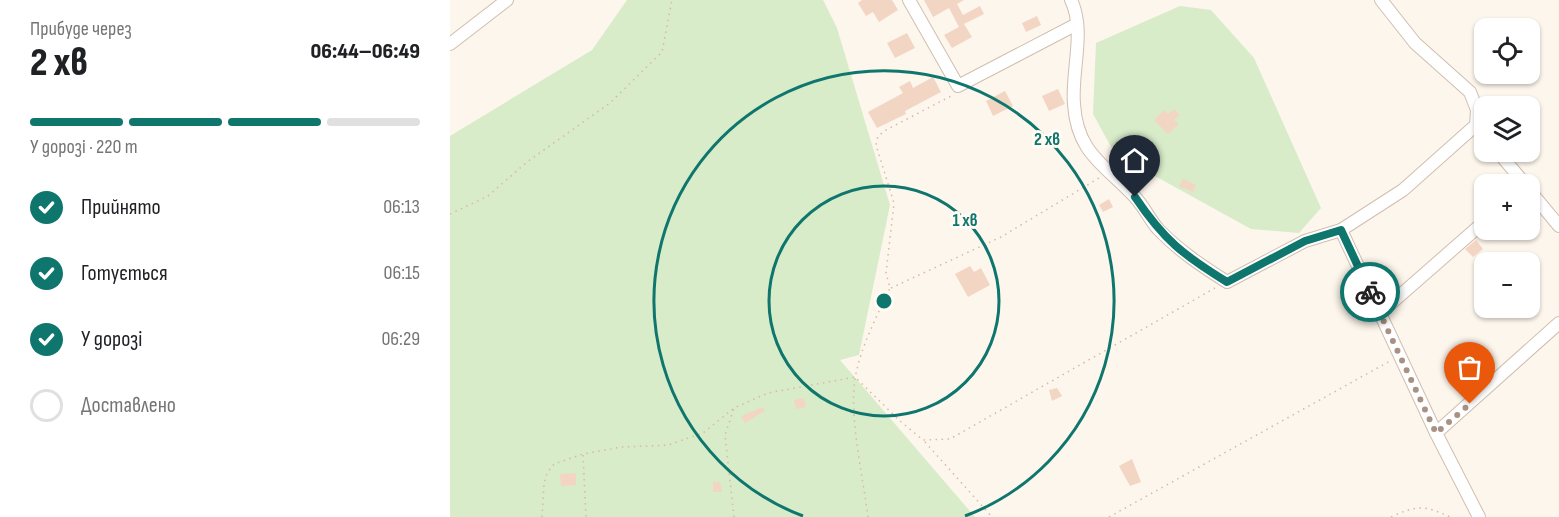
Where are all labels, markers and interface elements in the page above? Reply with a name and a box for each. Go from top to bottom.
text: Прибуде через [30,17,132,41]
map controls [1474,18,1540,318]
button: locate [1474,18,1540,84]
text: 06:44–06:49 [311,38,420,65]
text: 2 хв [30,40,88,87]
button: layers [1474,96,1540,162]
text: 2 хв [1034,129,1060,150]
text: У дорозі · 220 m [30,135,137,159]
pin [1109,135,1160,197]
icon: home [1118,144,1151,177]
button: + [1474,174,1540,240]
icon: check [30,191,63,224]
text: Прийнято [81,194,161,221]
text: 06:13 [383,195,420,219]
text: 1 хв [952,210,978,231]
button: − [1474,252,1540,318]
icon: check [30,257,63,290]
text: Готується [81,260,168,287]
text: 06:15 [384,261,420,285]
courier [1340,262,1400,322]
icon: bike [1354,276,1387,309]
centre of rings [874,291,894,311]
icon: check [30,323,63,356]
text: У дорозі [81,326,142,353]
text: 06:29 [381,327,420,351]
pin [1444,342,1495,404]
icon: bag [1453,351,1486,384]
text: Доставлено [81,392,176,419]

